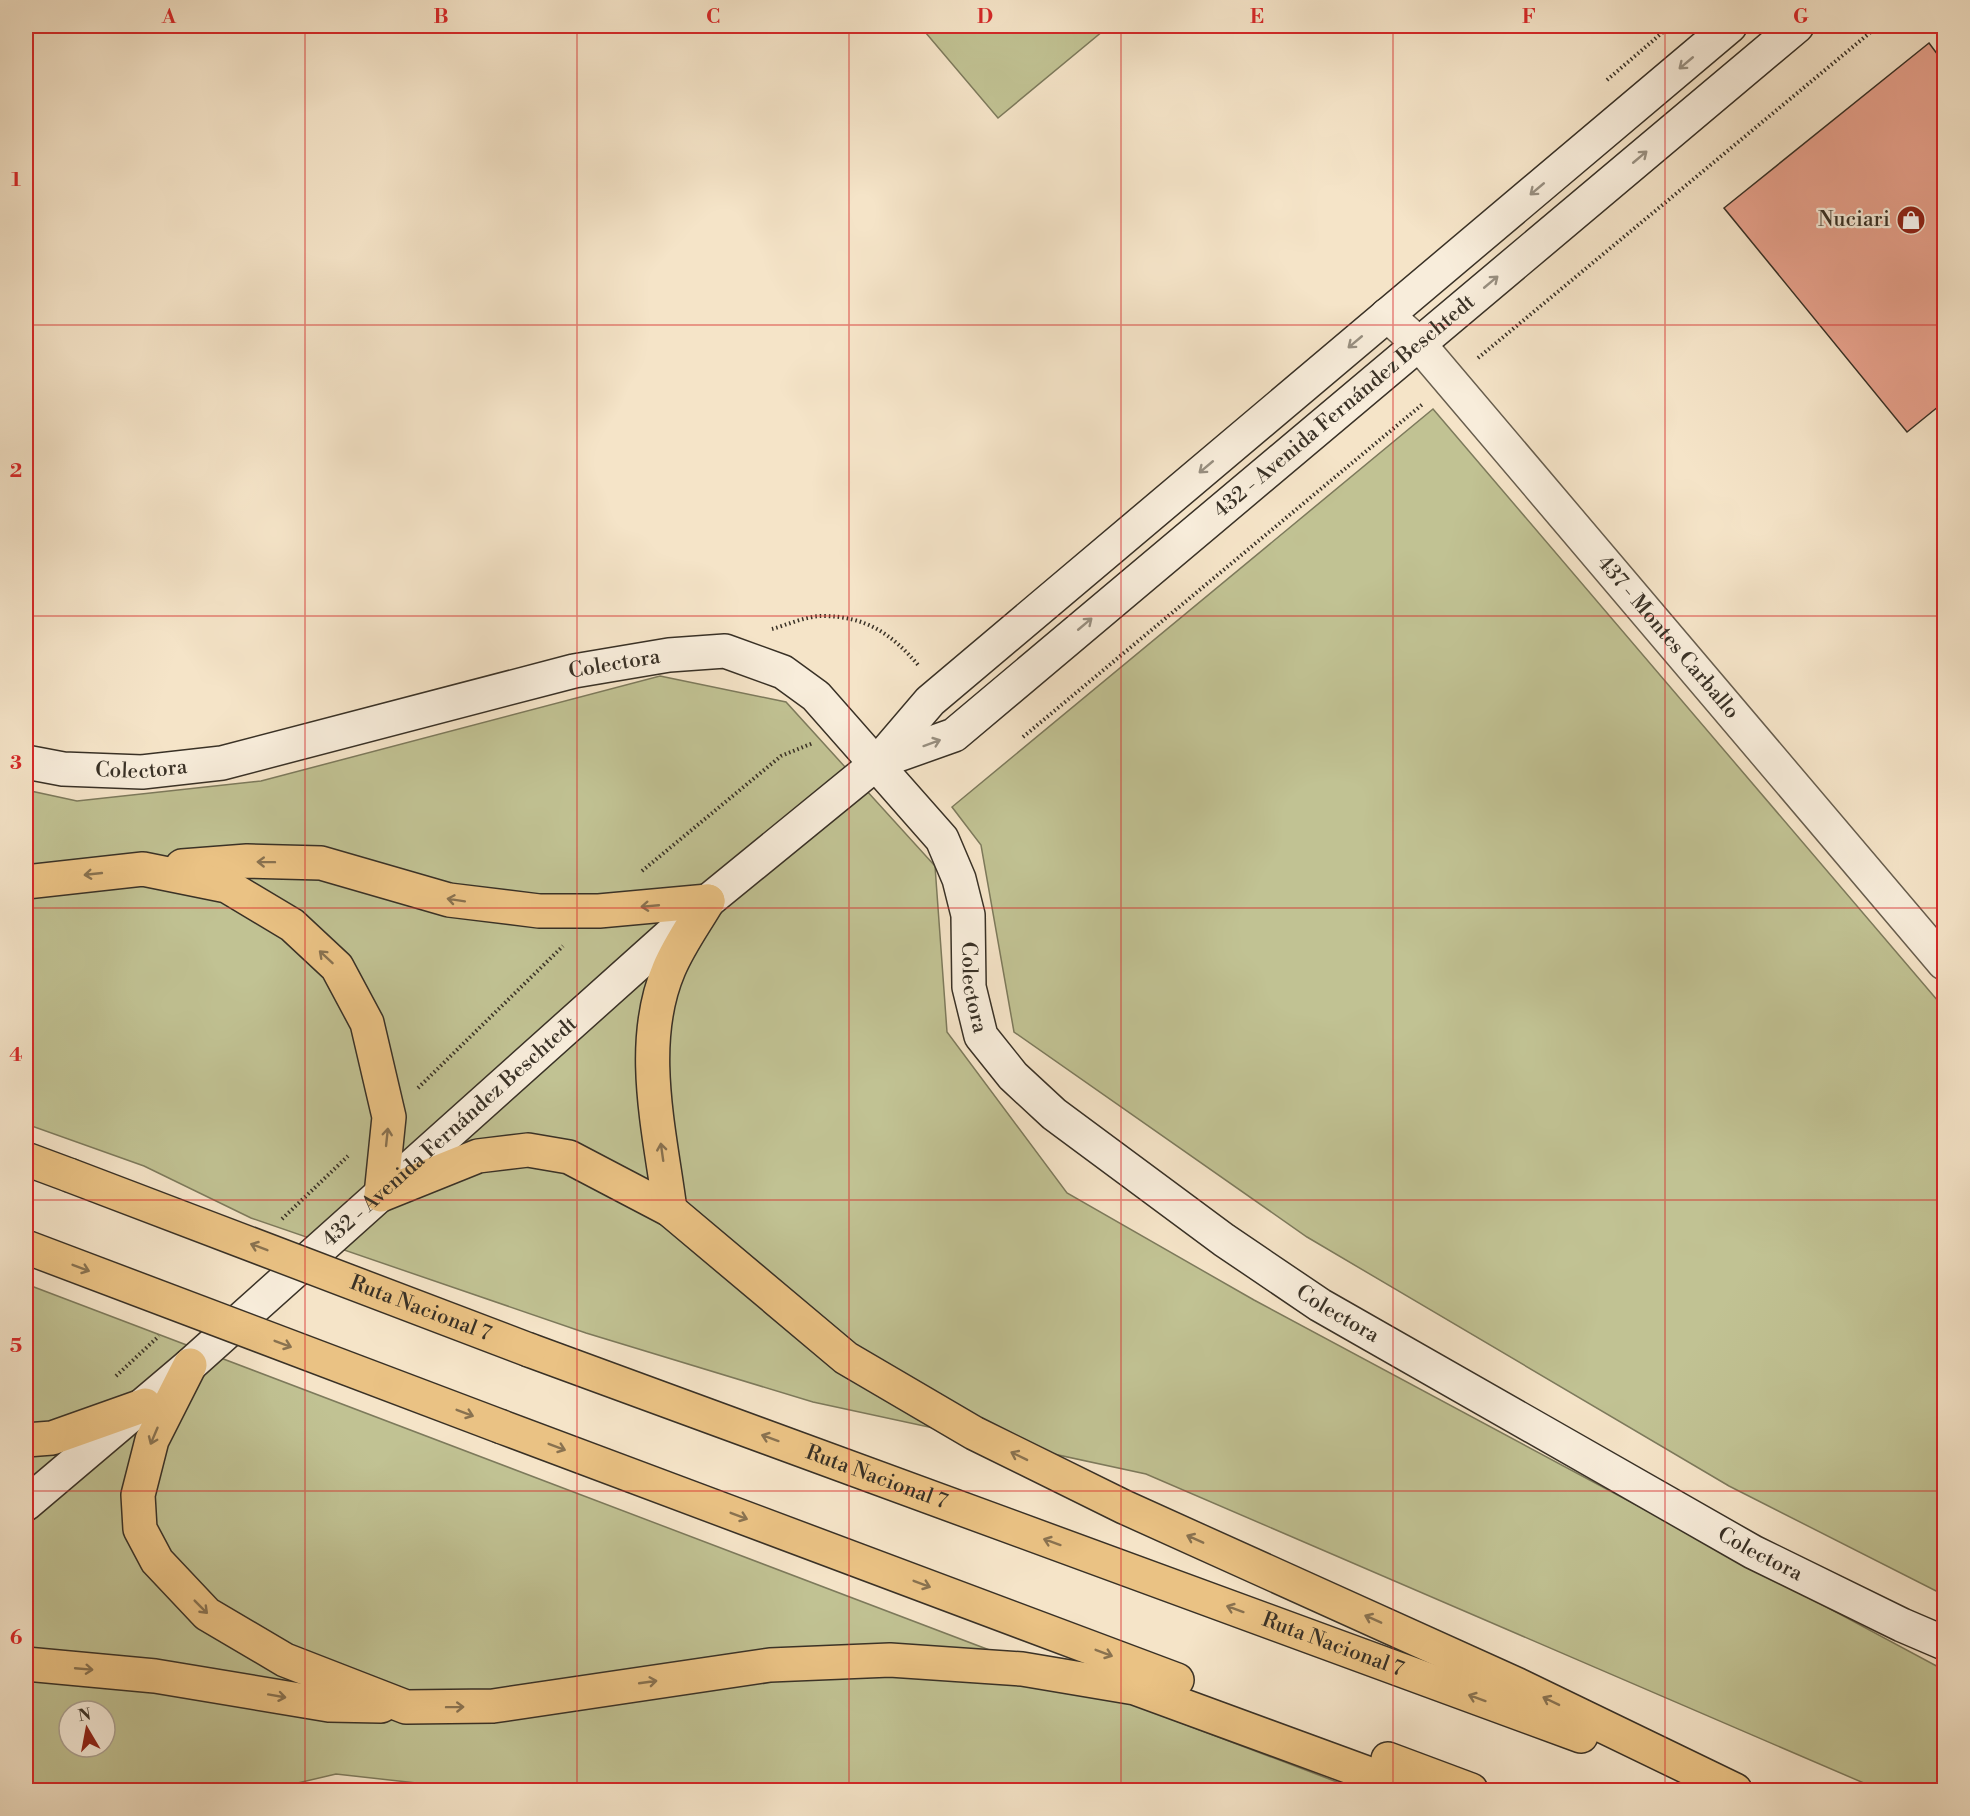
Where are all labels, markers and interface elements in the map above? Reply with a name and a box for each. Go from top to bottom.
text: A [161,5,177,30]
text: B [433,5,449,30]
text: C [706,5,720,30]
text: D [977,5,993,30]
text: E [1250,5,1264,30]
text: F [1522,5,1536,30]
text: G [1793,5,1809,30]
one-way arrow [1679,56,1694,70]
one-way arrow [1632,150,1648,163]
text: 1 [11,168,21,193]
one-way arrow [1529,182,1545,195]
shop icon: Nuciari [1895,204,1927,236]
place label: Nuciari [1818,207,1890,233]
one-way arrow [1483,275,1498,289]
street label: 432 - Avenida Fernández Beschtedt [1209,289,1481,524]
one-way arrow [1347,335,1363,348]
text: 2 [10,459,22,484]
one-way arrow [1198,461,1214,474]
street label: 437 - Montes Carballo [1591,550,1745,725]
one-way arrow [1077,618,1093,631]
street label: Colectora [567,644,662,685]
one-way arrow [922,736,941,747]
text: 3 [10,751,22,776]
street label: Colectora [95,754,189,785]
one-way arrow [256,856,276,867]
one-way arrow [84,869,104,880]
one-way arrow [446,894,466,905]
one-way arrow [640,901,660,912]
street label: Colectora [955,941,993,1036]
one-way arrow [319,950,334,964]
street label: 432 - Avenida Fernández Beschtedt [317,1011,583,1253]
text: 4 [9,1043,23,1068]
one-way arrow [382,1127,393,1147]
one-way arrow [657,1142,668,1162]
one-way arrow [250,1241,268,1252]
one-way arrow [71,1263,90,1274]
street label: Ruta Nacional 7 [346,1270,495,1347]
street label: Colectora [1291,1279,1384,1349]
text: 5 [10,1334,22,1359]
one-way arrow [273,1339,292,1350]
one-way arrow [455,1408,474,1419]
one-way arrow [148,1427,159,1445]
one-way arrow [761,1432,780,1443]
street label: Ruta Nacional 7 [802,1440,951,1515]
one-way arrow [547,1443,566,1454]
one-way arrow [1011,1449,1029,1461]
one-way arrow [730,1511,748,1522]
street label: Colectora [1713,1521,1807,1587]
one-way arrow [1187,1533,1205,1545]
one-way arrow [1043,1535,1062,1546]
one-way arrow [912,1580,931,1591]
one-way arrow [193,1600,208,1614]
one-way arrow [1226,1603,1245,1614]
street label: Ruta Nacional 7 [1258,1607,1407,1683]
one-way arrow [1365,1613,1383,1625]
text: 6 [10,1626,23,1651]
one-way arrow [1095,1648,1113,1659]
one-way arrow [73,1664,93,1675]
one-way arrow [638,1676,658,1687]
one-way arrow [266,1691,286,1702]
one-way arrow [1468,1692,1487,1703]
one-way arrow [1542,1694,1560,1706]
north arrow [57,1699,117,1759]
one-way arrow [445,1701,465,1712]
text: N [77,1704,93,1726]

